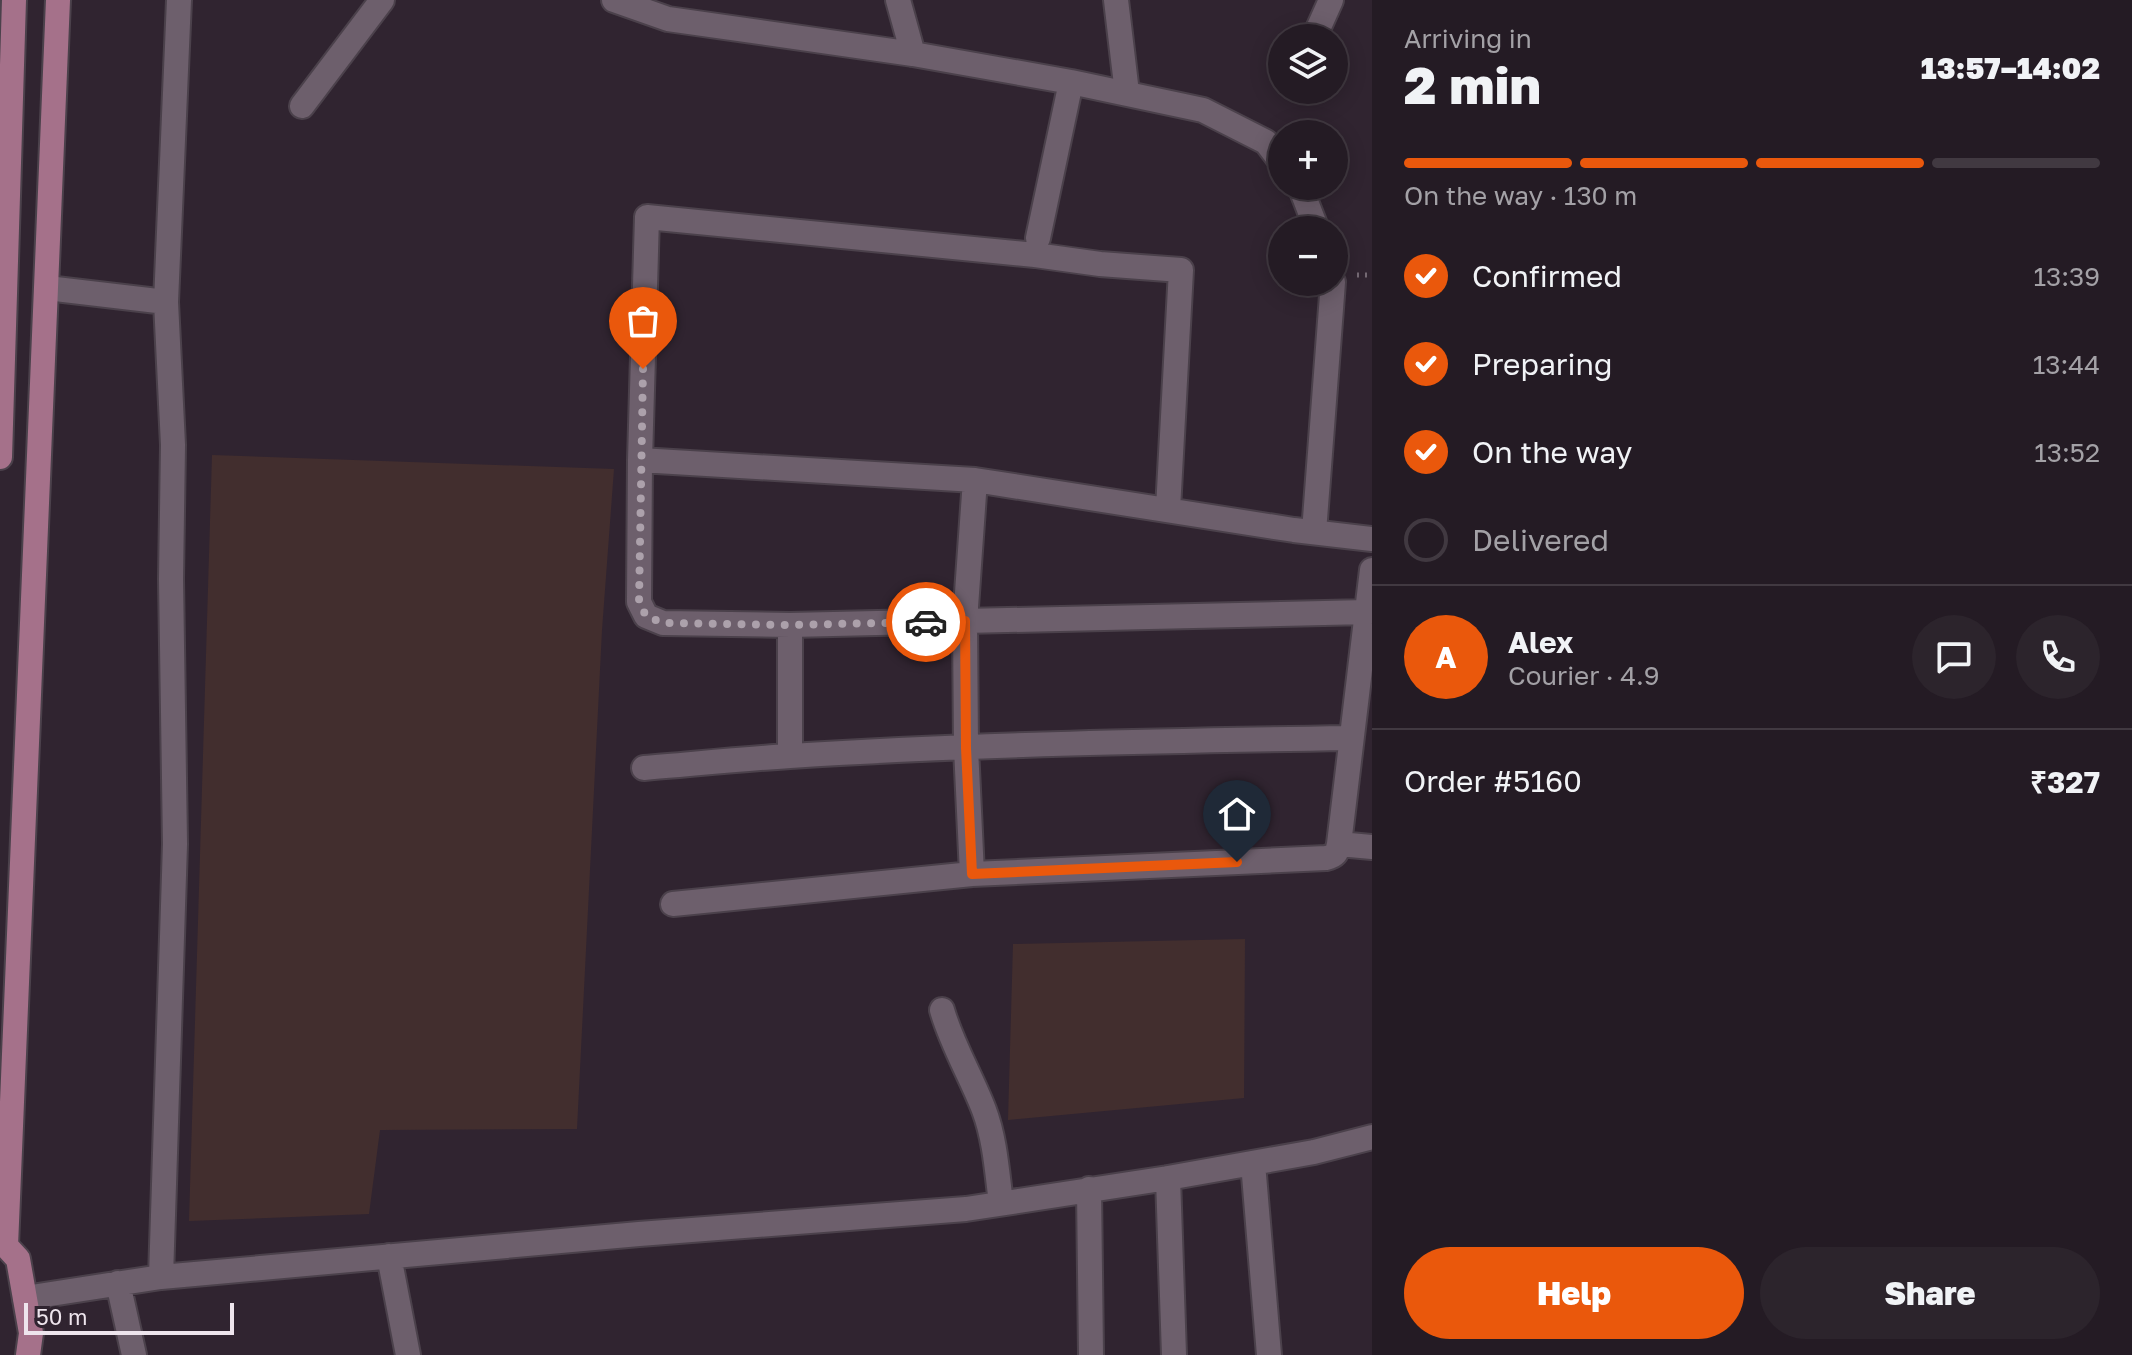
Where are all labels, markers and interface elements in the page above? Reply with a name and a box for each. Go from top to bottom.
text: Arriving in [1404,23,1532,54]
map controls [1268,24,1348,296]
button: layers [1268,24,1348,104]
text: 13:57–14:02 [1921,50,2100,86]
text: 2 min [1404,53,1541,115]
button: + [1268,120,1348,200]
text: On the way · 130 m [1404,180,1637,211]
button: − [1268,216,1348,296]
icon: check [1404,254,1448,298]
text: Confirmed [1472,258,1622,294]
text: 13:39 [2033,261,2100,292]
pin [609,287,677,369]
icon: bag [621,299,665,343]
icon: check [1404,342,1448,386]
text: Preparing [1472,346,1613,382]
text: 13:44 [2033,349,2100,380]
icon: check [1404,430,1448,474]
text: On the way [1472,434,1632,470]
text: 13:52 [2034,437,2100,468]
text: Delivered [1472,522,1609,558]
courier [886,582,966,662]
icon: car [904,600,948,644]
button: chat [1912,615,1996,699]
button: phone [2016,615,2100,699]
text: Alex [1508,624,1573,660]
text: A [1435,639,1457,675]
text: Courier · 4.9 [1508,660,1660,691]
text: Order #5160 [1404,763,1582,799]
text: ₹327 [2030,764,2100,800]
pin [1203,780,1271,862]
icon: home [1215,792,1259,836]
button: Help [1404,1247,1744,1339]
button: Share [1760,1247,2100,1339]
scale bar [24,1299,234,1335]
text: 50 m [36,1303,87,1330]

